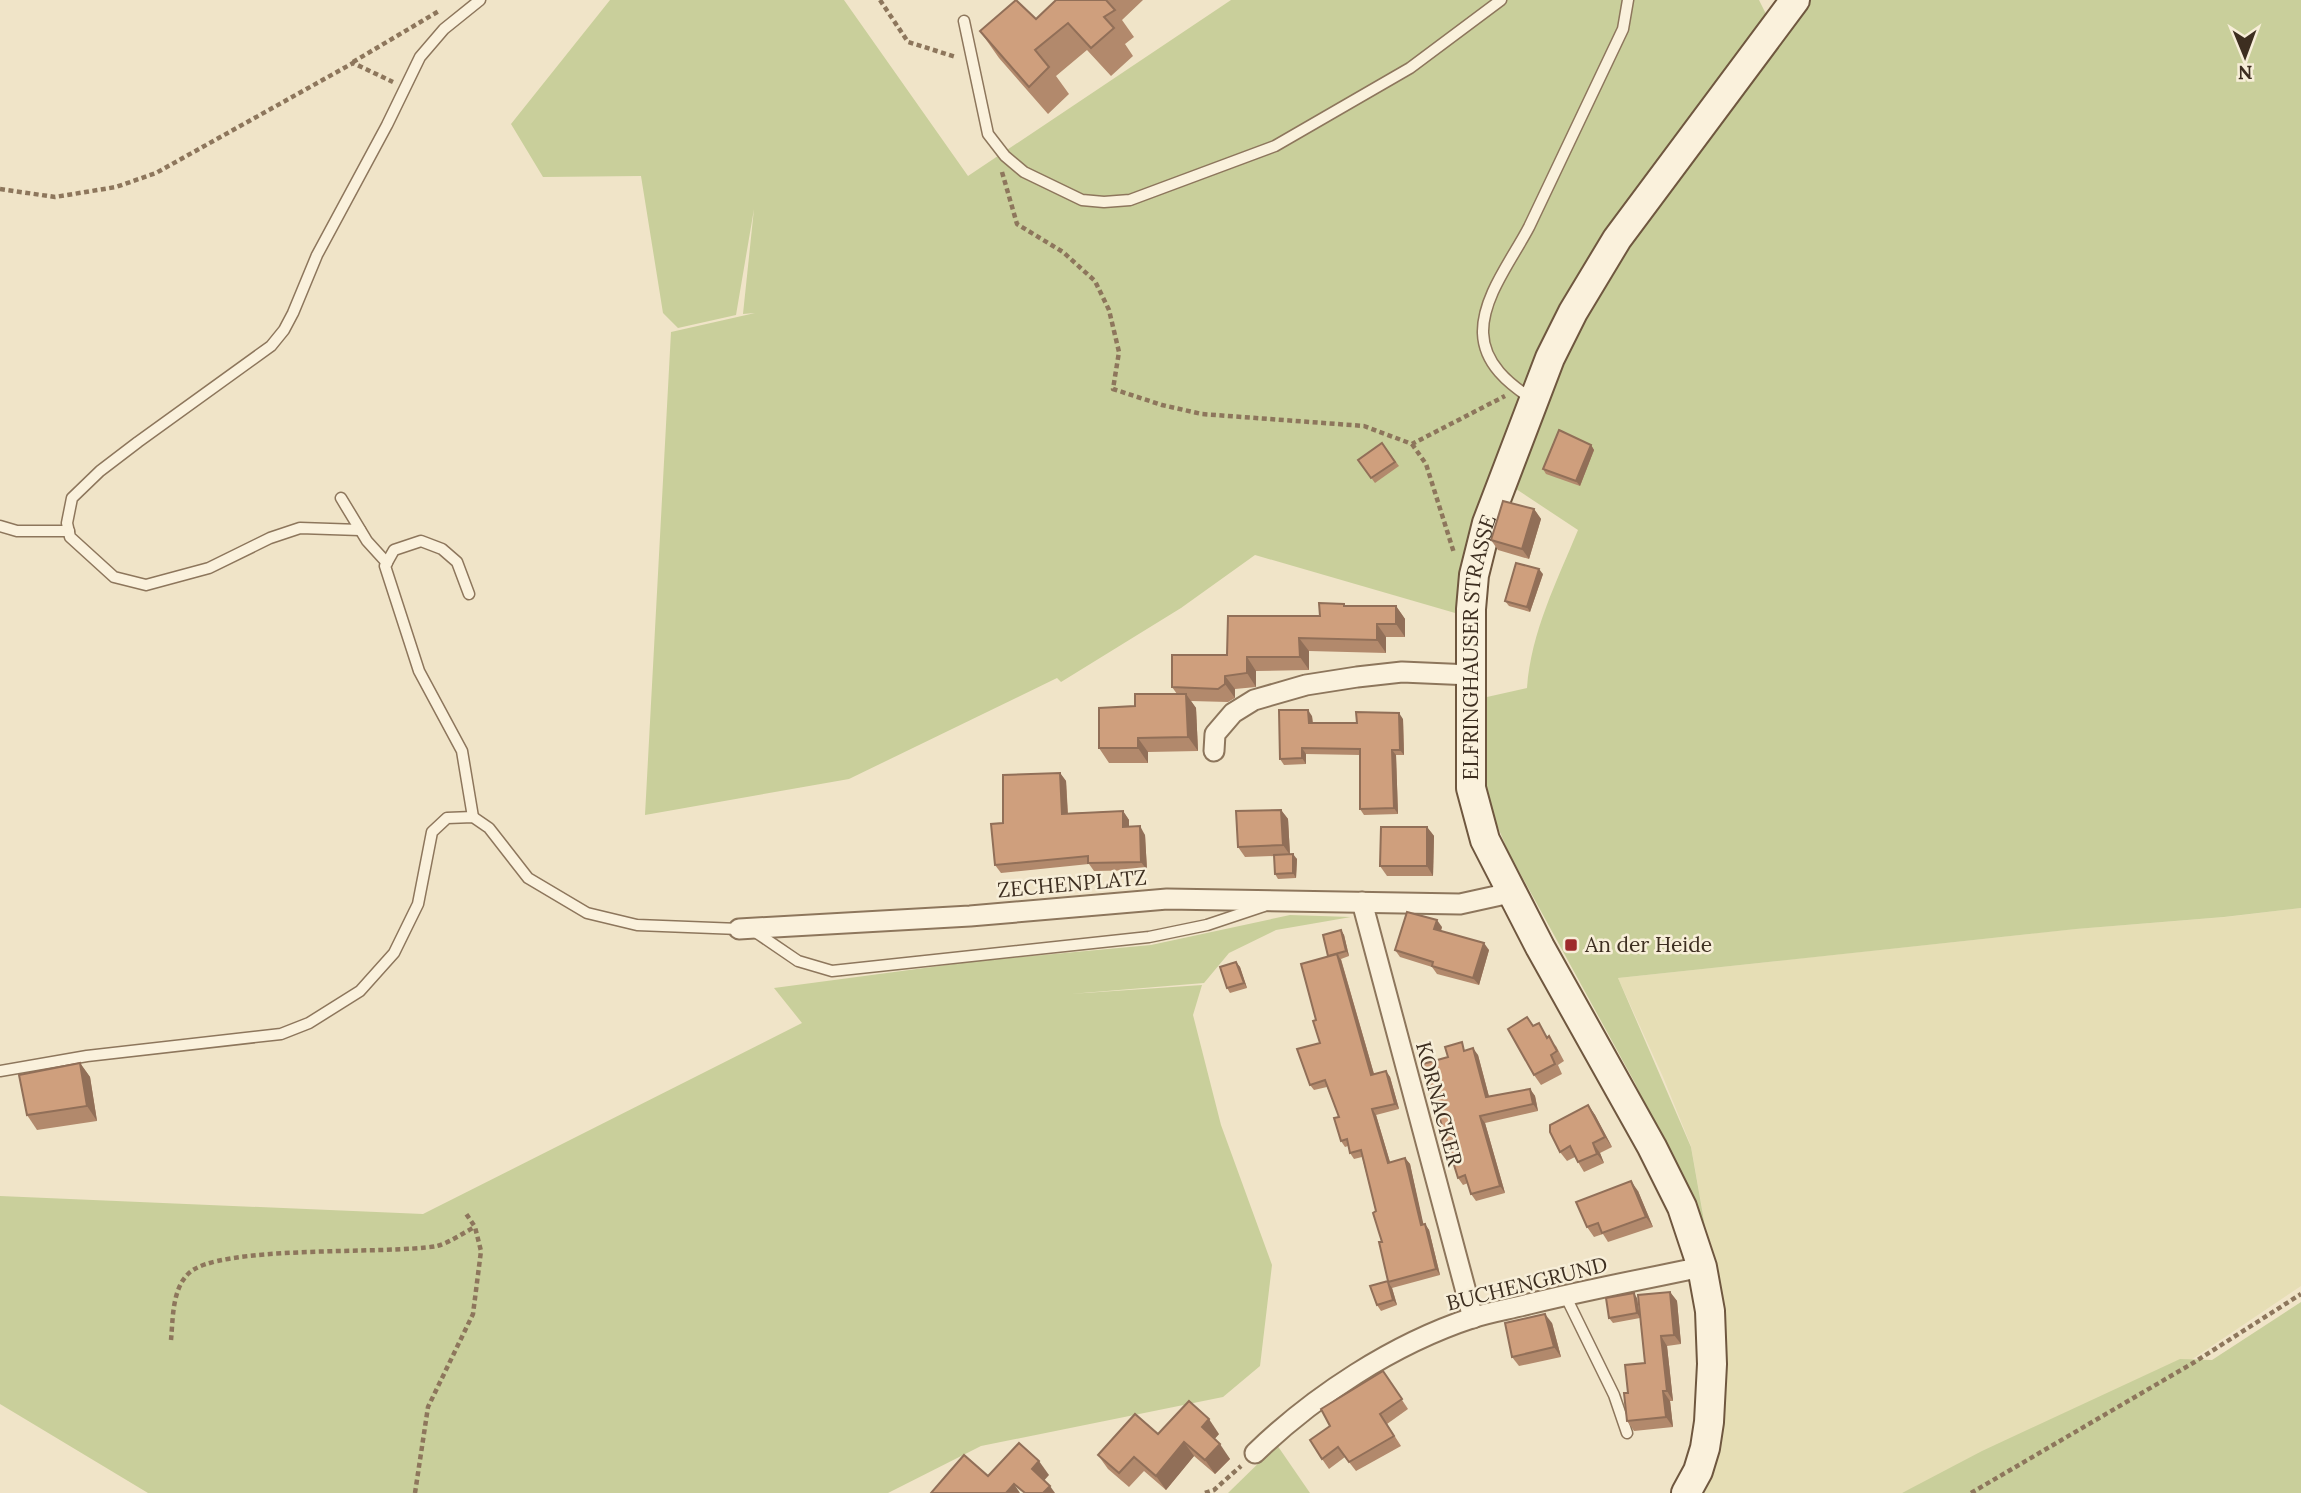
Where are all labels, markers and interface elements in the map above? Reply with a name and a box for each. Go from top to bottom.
north arrow [2210,21,2280,91]
text: N [2237,61,2253,85]
street label: ELFRINGHAUSER STRASSE [1457,511,1502,781]
street label: ZECHENPLATZ [996,864,1148,903]
place label: An der Heide [1584,931,1712,958]
marker: An der Heide [1563,937,1579,953]
street label: KORNACKER [1410,1039,1469,1170]
street label: BUCHENGRUND [1444,1250,1610,1317]

